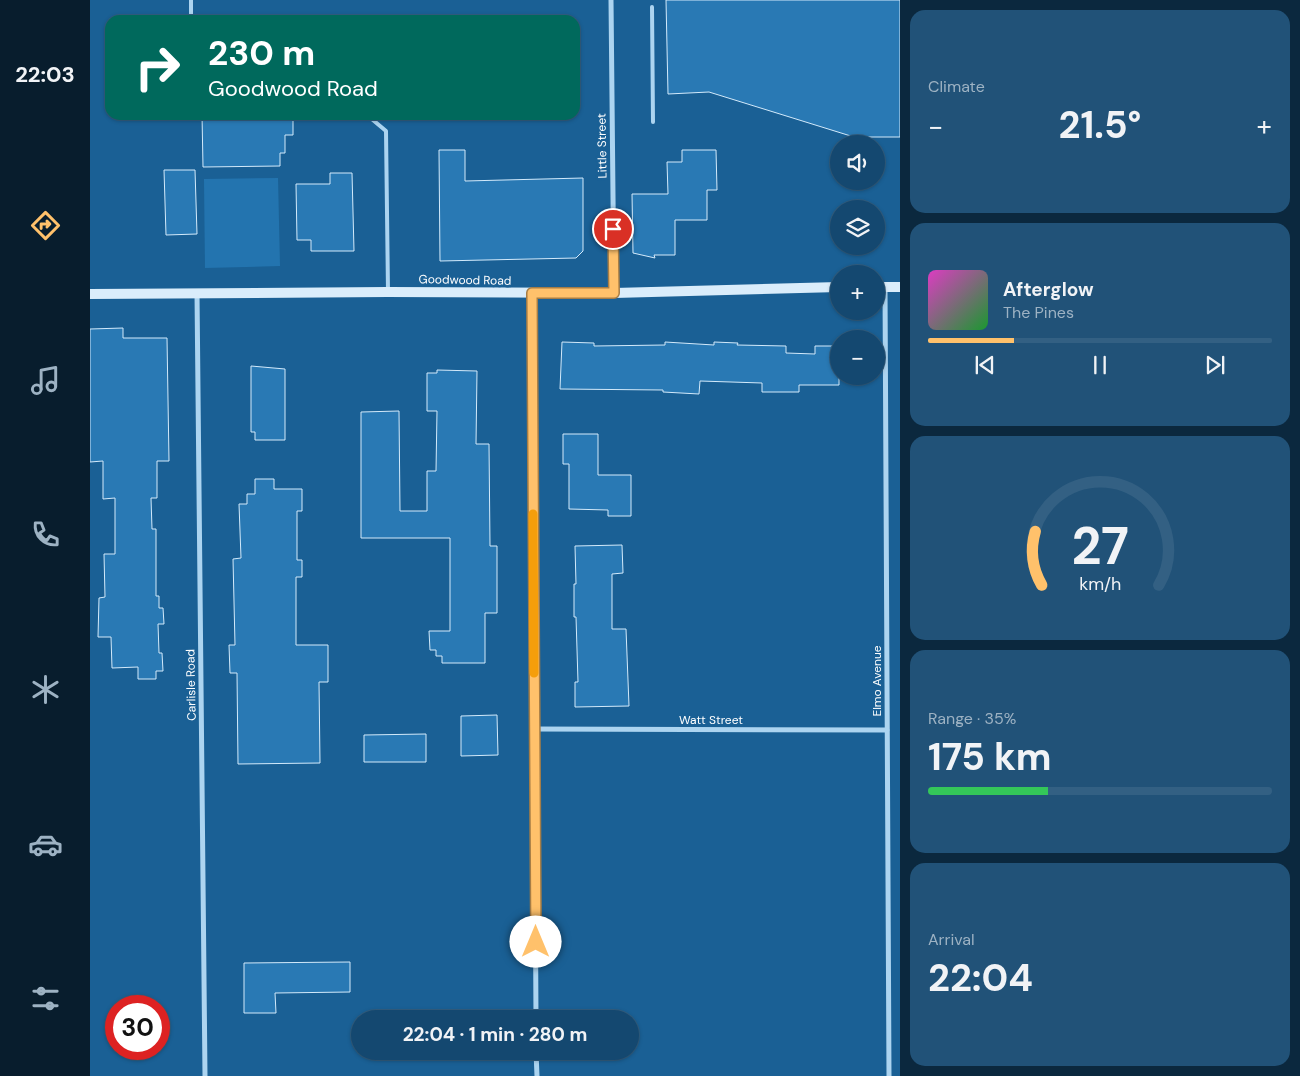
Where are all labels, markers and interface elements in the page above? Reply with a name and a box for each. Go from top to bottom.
text: 230 m [208,30,315,76]
icon: right [125,35,190,100]
text: 22:03 [15,60,75,89]
text: Goodwood Road [208,74,378,103]
text: Climate [928,76,985,97]
text: 21.5° [1059,100,1141,150]
text: − [928,108,943,145]
text: + [1257,108,1272,145]
street label: Little Street [593,113,611,179]
map controls [830,135,885,385]
button: sound [830,135,885,190]
button: layers [830,200,885,255]
icon: directions [28,208,63,243]
pin [592,208,634,250]
icon: arrive [599,215,627,243]
button: + [830,265,885,320]
street label: Goodwood Road [419,271,511,289]
text: Afterglow [1003,277,1094,302]
text: The Pines [1003,302,1074,323]
button: − [830,330,885,385]
icon: previous [971,351,999,379]
icon: pause [1086,351,1114,379]
icon: next [1201,351,1229,379]
icon: music [28,363,63,398]
text: 27 [1071,512,1129,580]
icon: phone [28,517,63,552]
text: km/h [1079,572,1121,596]
street label: Elmo Avenue [869,645,885,717]
street label: Carlisle Road [182,649,200,721]
icon: climate [28,672,63,707]
text: Range · 35% [928,708,1016,729]
street label: Watt Street [679,712,743,728]
text: 175 km [928,732,1052,782]
icon: car [28,827,63,862]
position arrow [509,915,561,967]
text: Arrival [928,929,975,950]
text: 22:04 [928,953,1033,1003]
icon: filters [28,981,63,1016]
speed limit sign: 30 [105,995,170,1060]
text: 22:04 · 1 min · 280 m [403,1022,587,1047]

